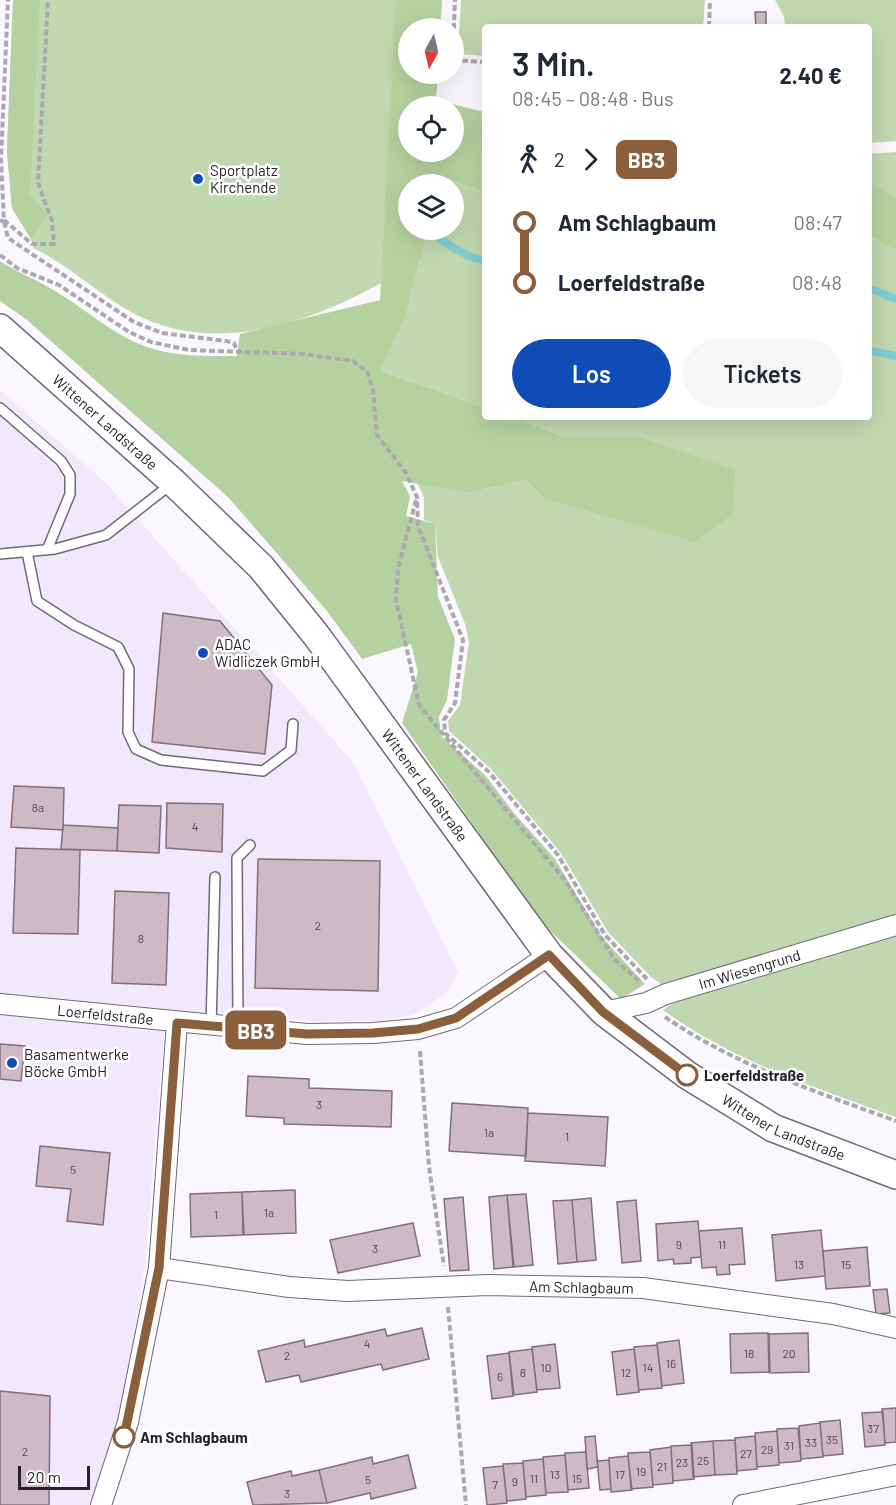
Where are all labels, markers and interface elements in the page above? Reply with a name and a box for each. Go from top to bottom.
north arrow [398,18,464,84]
map controls [398,18,464,240]
text: 3 Min. [512,43,595,83]
text: 2.40 € [780,62,842,88]
text: 08:45 – 08:48 · Bus [512,86,674,110]
button: locate [398,96,464,162]
icon: walk [512,143,545,176]
icon: forward [574,143,607,176]
text: 2 [554,147,565,171]
text: BB3 [628,147,665,172]
place label: Sportplatz Kirchende [210,161,278,196]
marker: Sportplatz Kirchende [191,172,205,186]
button: layers [398,174,464,240]
text: Am Schlagbaum [558,209,716,235]
text: 08:47 [794,210,842,234]
text: Loerfeldstraße [558,269,705,295]
text: 08:48 [792,270,842,294]
button: Los [512,339,671,408]
button: Tickets [683,339,842,408]
street label: Wittener Landstraße [49,370,162,473]
place label: ADAC Widliczek GmbH [215,635,320,670]
marker: ADAC Widliczek GmbH [196,646,210,660]
street label: Wittener Landstraße [378,725,472,845]
house number: 8a [32,800,44,814]
house number: 4 [192,819,198,833]
house number: 2 [315,918,321,932]
house number: 8 [138,931,144,945]
street label: Im Wiesengrund [696,945,802,993]
street label: Loerfeldstraße [56,1001,155,1028]
line badge: BB3 [222,1010,290,1050]
text: BB3 [237,1018,275,1043]
place label: Basamentwerke Böcke GmbH [24,1045,129,1080]
marker: Basamentwerke Böcke GmbH [5,1056,19,1070]
marker: Loerfeldstraße [676,1064,698,1086]
place label: Loerfeldstraße [704,1066,804,1084]
street label: Wittener Landstraße [719,1090,848,1164]
house number: 3 [316,1097,322,1111]
house number: 1a [484,1125,494,1139]
house number: 1 [565,1129,569,1143]
house number: 5 [70,1162,76,1176]
house number: 1a [264,1205,274,1219]
house number: 1 [214,1207,218,1221]
house number: 9 [676,1237,682,1251]
house number: 11 [718,1237,726,1251]
house number: 3 [372,1241,378,1255]
house number: 13 [794,1257,804,1271]
house number: 15 [841,1257,851,1271]
street label: Am Schlagbaum [529,1277,634,1297]
house number: 4 [364,1336,370,1350]
house number: 18 [744,1346,754,1360]
house number: 20 [782,1346,796,1360]
house number: 2 [284,1348,290,1362]
house number: 16 [666,1356,676,1370]
house number: 10 [541,1360,551,1374]
house number: 14 [643,1360,653,1374]
house number: 8 [520,1365,526,1379]
house number: 12 [621,1365,631,1379]
house number: 6 [497,1369,503,1383]
house number: 37 [867,1421,879,1435]
marker: Am Schlagbaum [113,1426,135,1448]
place label: Am Schlagbaum [140,1428,248,1446]
house number: 35 [826,1432,838,1446]
house number: 33 [805,1435,817,1449]
house number: 31 [784,1438,794,1452]
house number: 29 [761,1442,773,1456]
house number: 2 [22,1444,28,1458]
house number: 27 [740,1446,752,1460]
house number: 25 [697,1453,709,1467]
house number: 23 [676,1455,688,1469]
house number: 21 [657,1459,667,1473]
scale bar [18,1463,90,1490]
house number: 19 [636,1464,646,1478]
text: 20 m [27,1467,61,1486]
house number: 13 [550,1467,560,1481]
house number: 17 [615,1467,625,1481]
house number: 11 [530,1471,538,1485]
house number: 15 [572,1471,582,1485]
house number: 5 [365,1472,371,1486]
house number: 9 [512,1474,518,1488]
house number: 7 [492,1477,498,1491]
house number: 3 [284,1486,290,1500]

